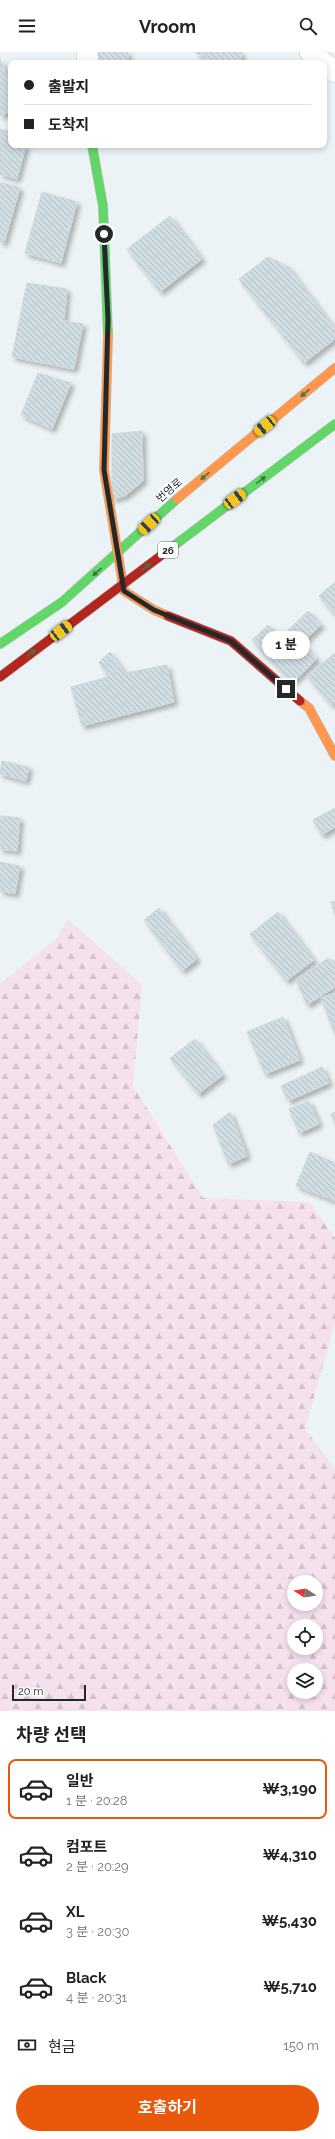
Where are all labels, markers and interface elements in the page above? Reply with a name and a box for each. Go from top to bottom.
icon: menu [16,15,38,37]
icon: search [297,15,319,37]
text: Vroom [139,16,196,37]
text: 출발지 [48,78,89,96]
text: 도착지 [48,116,89,134]
route start [95,225,113,243]
one-way arrow [300,389,310,397]
car [252,414,278,438]
one-way arrow [200,472,210,480]
street label: 번영로 [154,476,185,505]
one-way arrow [256,476,266,484]
car [222,487,248,511]
car [136,511,162,537]
road number: 26 [158,542,178,558]
one-way arrow [141,562,152,571]
one-way arrow [92,567,103,576]
car [48,619,74,643]
callout: 1 분 [262,631,310,659]
text: 1 분 [275,637,297,652]
one-way arrow [26,649,37,658]
route end [277,680,295,698]
north arrow [287,1575,323,1611]
map controls [287,1575,323,1699]
button: locate [287,1619,323,1655]
button: layers [287,1663,323,1699]
scale bar [12,1683,86,1702]
text: 20 m [18,1685,43,1698]
text: 차량 선택 [16,1724,87,1745]
icon: car [18,1771,54,1807]
text: 일반 [66,1772,94,1790]
text: ₩3,190 [262,1780,317,1798]
text: 1 분 · 20:28 [66,1793,128,1808]
icon: car [18,1837,54,1873]
text: 컴포트 [66,1838,107,1856]
text: ₩4,310 [263,1846,317,1864]
text: 2 분 · 20:29 [66,1859,129,1874]
icon: car [18,1903,54,1939]
text: XL [66,1903,84,1921]
text: ₩5,430 [262,1912,317,1930]
text: 3 분 · 20:30 [66,1924,129,1939]
icon: car [18,1969,54,2005]
text: Black [66,1969,106,1987]
text: ₩5,710 [263,1978,317,1996]
text: 4 분 · 20:31 [66,1990,127,2005]
icon: cash [16,2034,38,2056]
text: 현금 [48,2038,76,2056]
text: 150 m [283,2038,319,2053]
button: 호출하기 [16,2085,319,2131]

